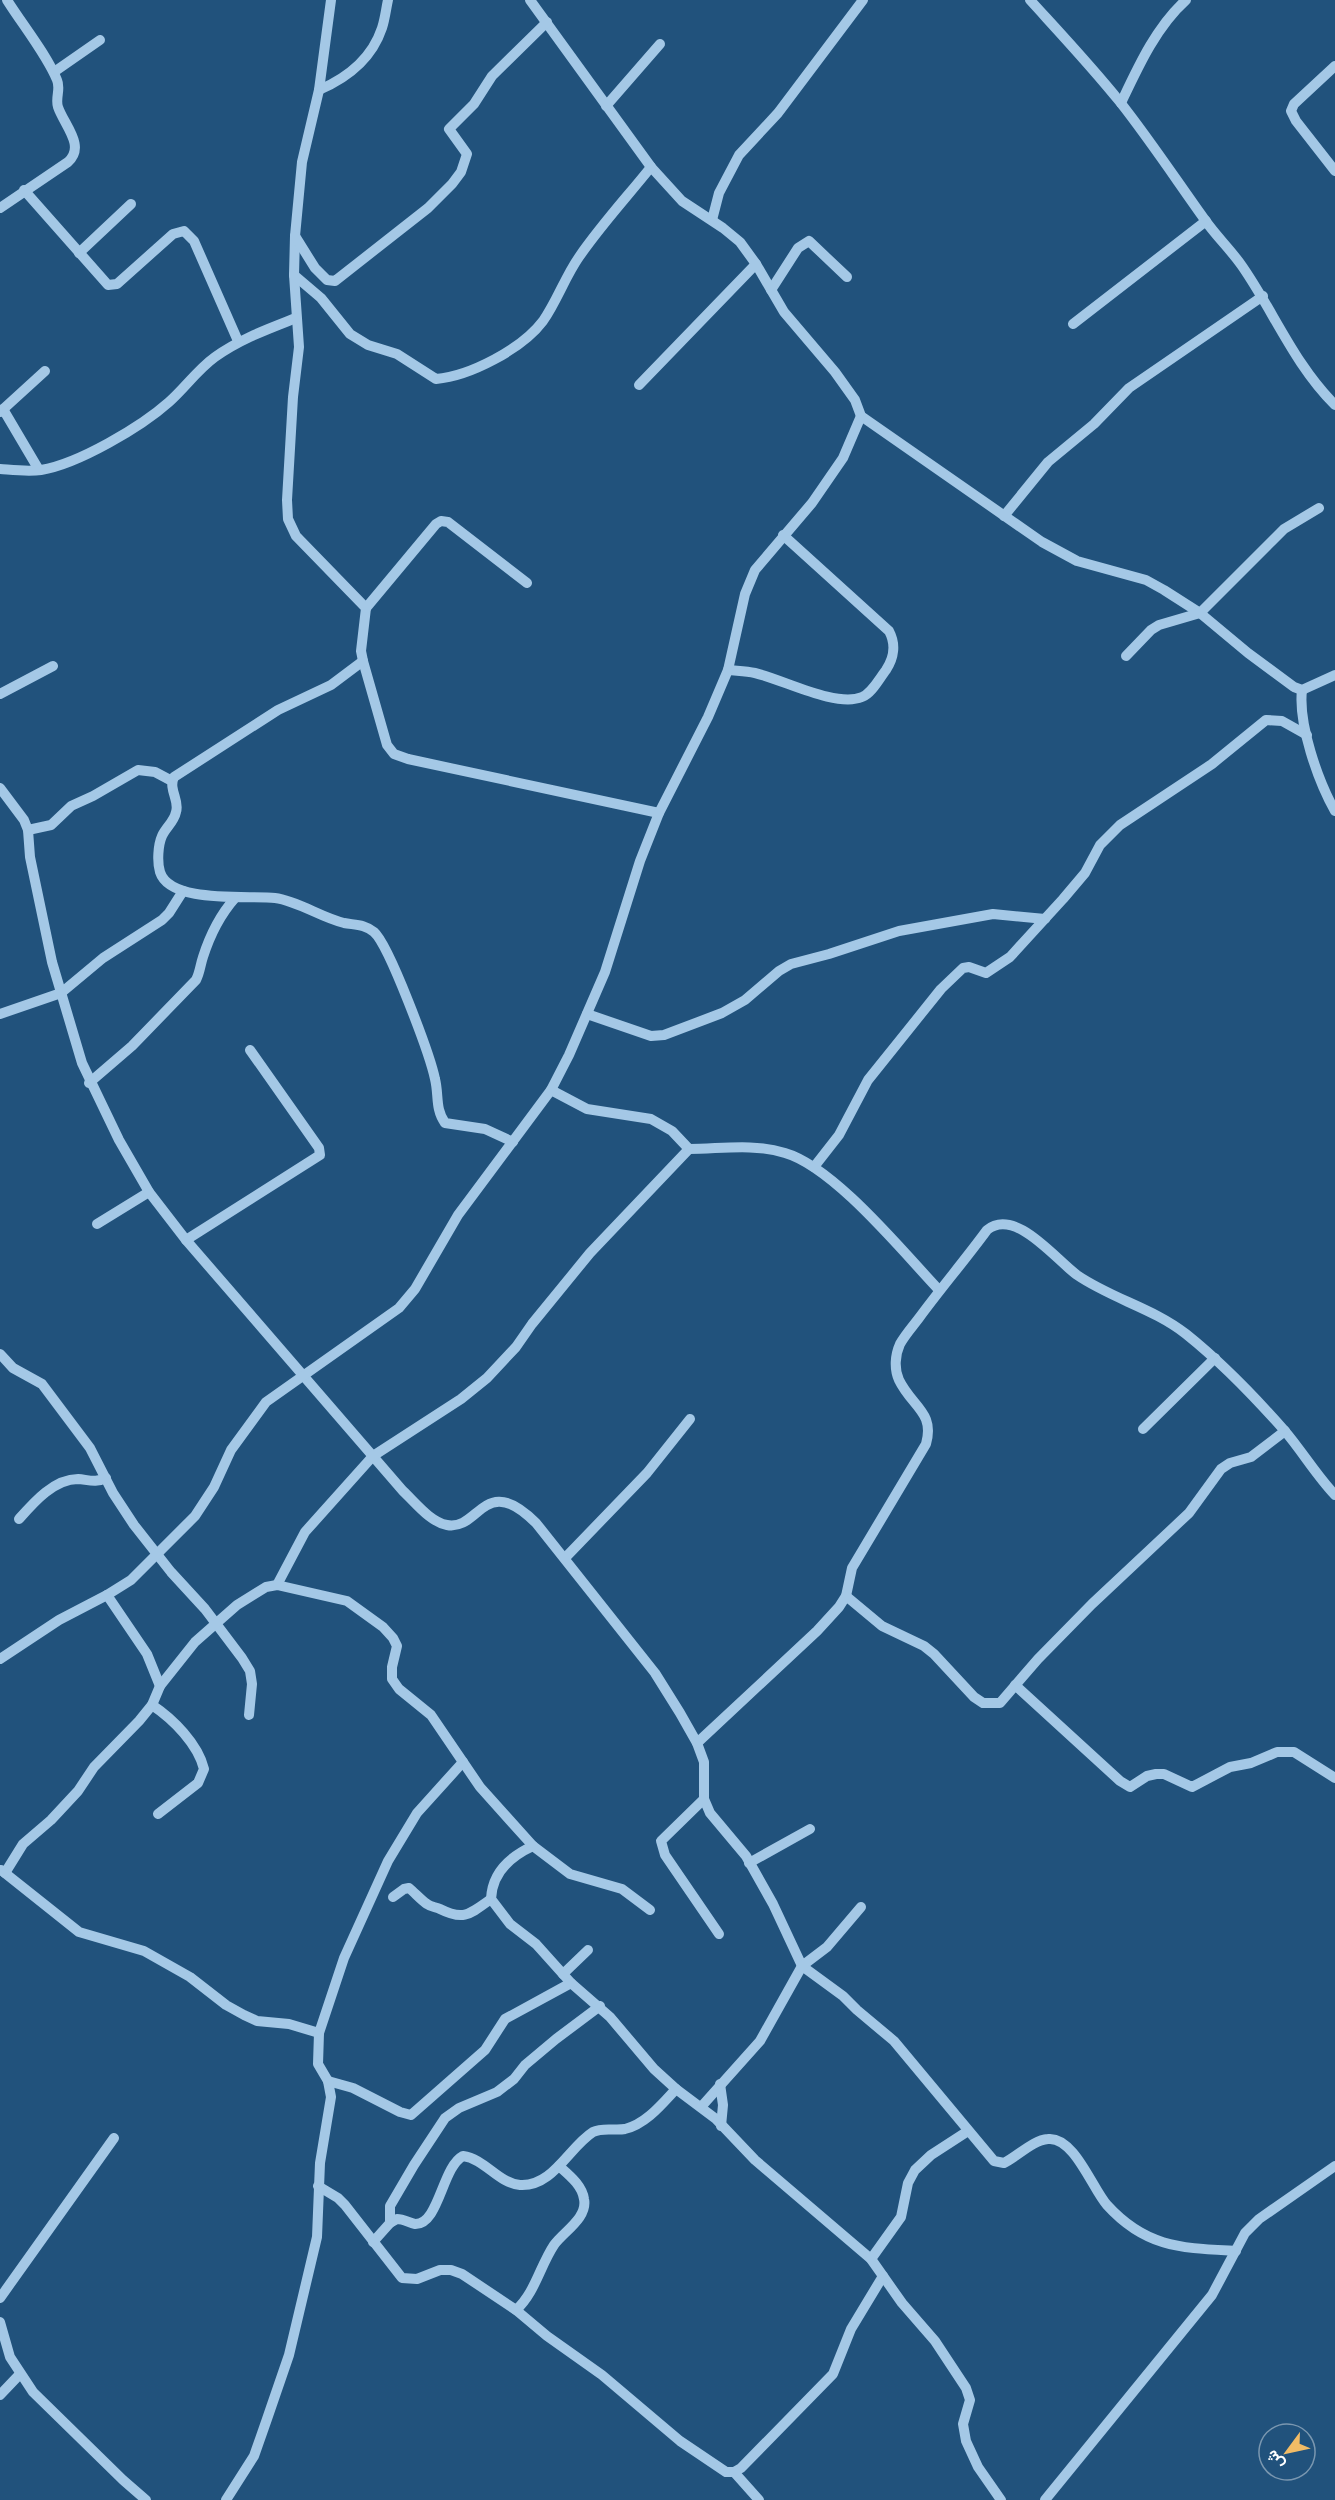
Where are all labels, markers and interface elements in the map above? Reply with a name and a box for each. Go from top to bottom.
north arrow [1257,2422,1317,2482]
text: ش [1261,2447,1288,2474]

